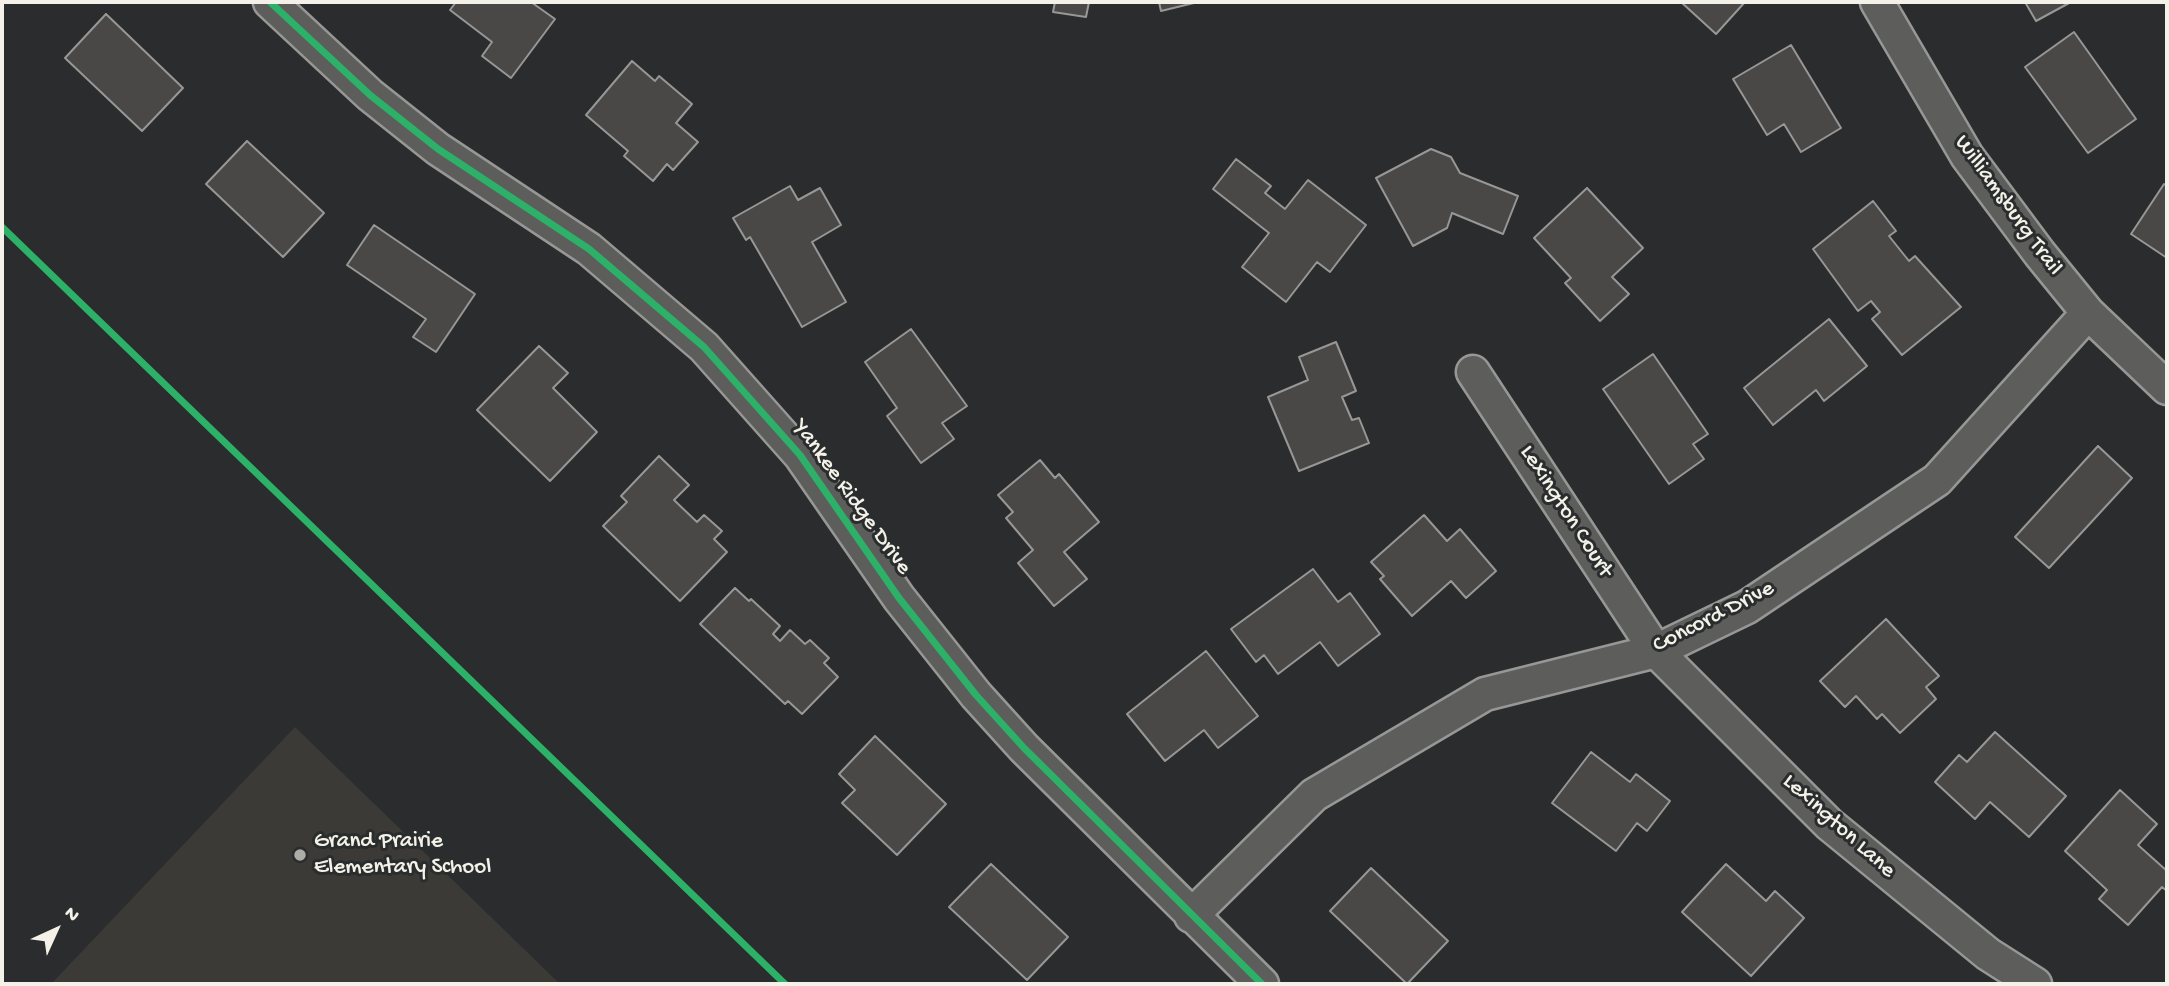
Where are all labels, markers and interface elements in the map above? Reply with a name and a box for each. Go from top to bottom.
street label: Williamsburg Trail [1947,130,2067,282]
street label: Yankee Ridge Drive [786,415,916,581]
street label: Lexington Court [1512,441,1618,583]
street label: Concord Drive [1649,576,1779,660]
street label: Lexington Lane [1776,769,1900,885]
place label: Grand Prairie Elementary School [314,828,491,882]
marker: Grand Prairie Elementary School [292,847,308,863]
north arrow [21,895,91,965]
text: N [59,902,84,927]

